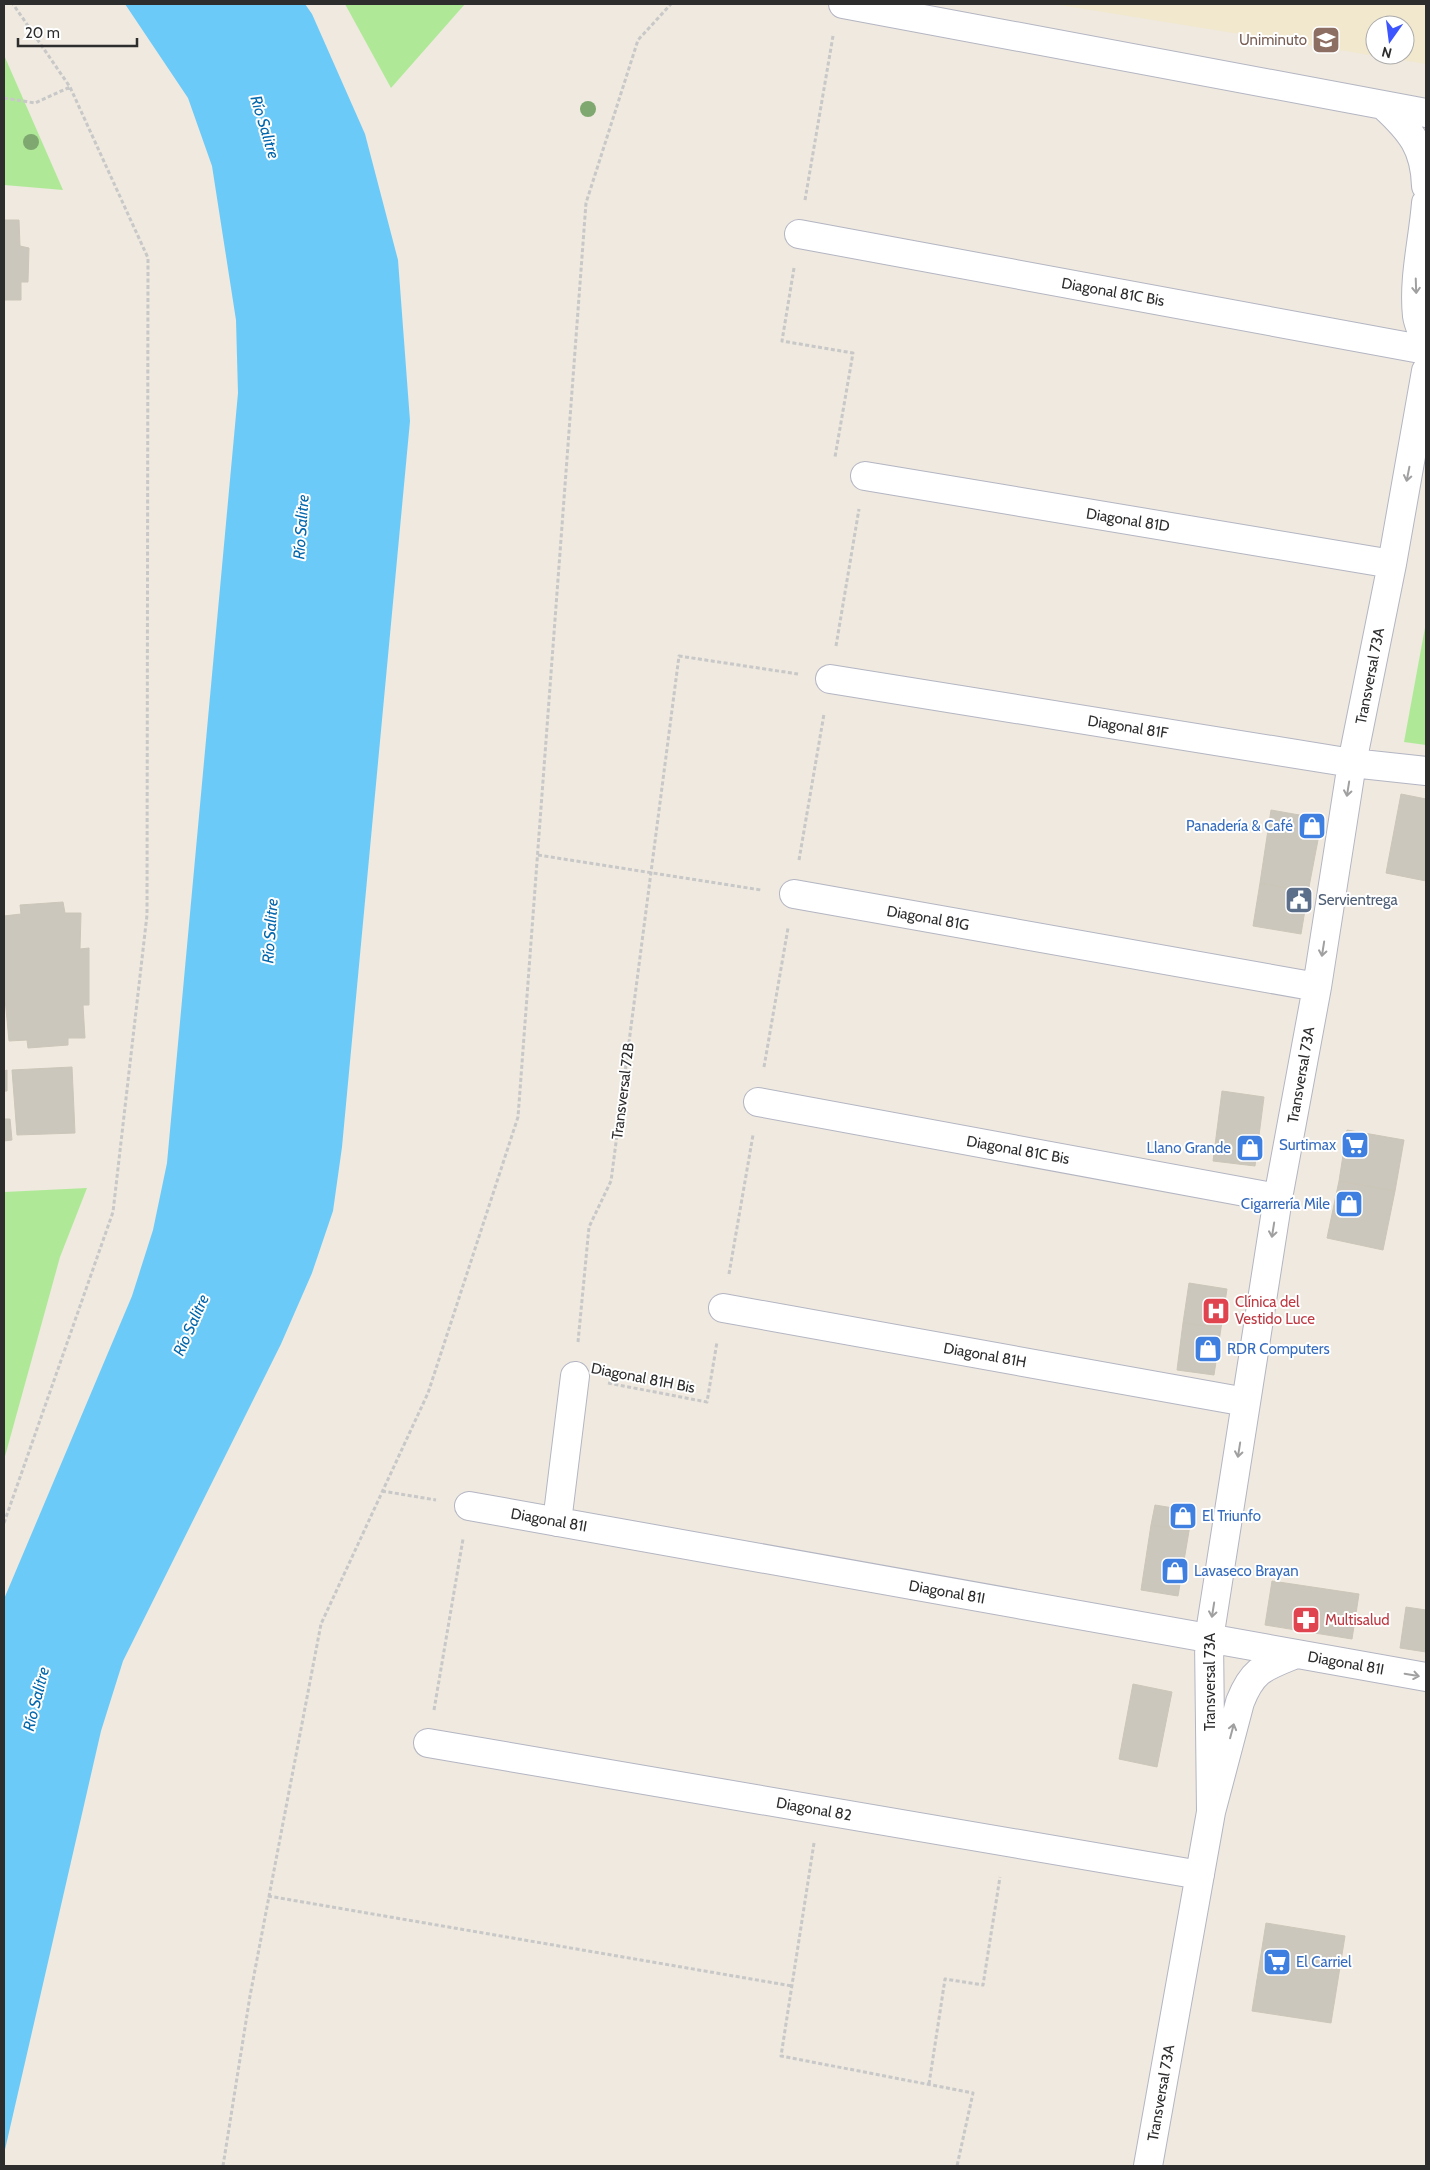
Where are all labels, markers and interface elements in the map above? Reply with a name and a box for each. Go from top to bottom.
scale bar [18,15,136,47]
north arrow [1365,15,1415,65]
text: 20 m [25,24,60,42]
school or university icon: Uniminuto [1311,25,1341,55]
place label: Uniminuto [1239,31,1307,49]
text: N [1380,43,1394,63]
water label: Río Salitre [246,93,284,161]
street label: Diagonal 81C Bis [1060,274,1166,310]
one-way arrow [1411,278,1421,294]
one-way arrow [1403,466,1412,482]
water label: Río Salitre [289,494,313,560]
street label: Diagonal 81D [1085,505,1171,535]
street label: Transversal 73A [1352,625,1388,726]
street label: Diagonal 81F [1086,712,1170,742]
one-way arrow [1343,780,1353,796]
shop icon: Panadería & Café [1297,811,1327,841]
place label: Panadería & Café [1186,817,1293,835]
public building icon: Servientrega [1284,885,1314,915]
place label: Servientrega [1318,891,1398,909]
water label: Río Salitre [258,898,282,964]
street label: Diagonal 81G [885,902,971,934]
one-way arrow [1317,941,1327,957]
street label: Transversal 73A [1284,1024,1319,1125]
street label: Transversal 72B [608,1042,638,1140]
supermarket icon: Surtimax [1340,1130,1370,1160]
street label: Diagonal 81C Bis [965,1132,1071,1168]
shop icon: Llano Grande [1235,1133,1265,1163]
place label: Surtimax [1279,1136,1336,1154]
place label: Llano Grande [1147,1139,1231,1157]
shop icon: Cigarrería Mile [1334,1189,1364,1219]
place label: Cigarrería Mile [1241,1195,1330,1213]
one-way arrow [1268,1222,1278,1238]
water label: Río Salitre [169,1291,213,1359]
place label: Clínica del Vestido Luce [1235,1293,1315,1328]
hospital icon: Clínica del Vestido Luce [1201,1296,1231,1326]
shop icon: RDR Computers [1193,1334,1223,1364]
street label: Diagonal 81H [942,1339,1028,1371]
place label: RDR Computers [1227,1340,1330,1358]
street label: Diagonal 81H Bis [589,1359,697,1397]
one-way arrow [1233,1441,1243,1457]
shop icon: El Triunfo [1168,1501,1198,1531]
street label: Diagonal 81I [509,1504,589,1536]
place label: El Triunfo [1202,1507,1261,1525]
shop icon: Lavaseco Brayan [1160,1556,1190,1586]
place label: Lavaseco Brayan [1194,1562,1299,1580]
street label: Diagonal 81I [907,1576,987,1608]
one-way arrow [1208,1602,1218,1618]
pharmacy icon: Multisalud [1291,1605,1321,1635]
place label: Multisalud [1325,1611,1390,1629]
street label: Transversal 73A [1201,1632,1219,1731]
street label: Diagonal 81I [1306,1647,1386,1679]
water label: Río Salitre [19,1665,53,1733]
one-way arrow [1403,1670,1419,1680]
one-way arrow [1228,1724,1238,1740]
street label: Diagonal 82 [775,1794,853,1825]
supermarket icon: El Carriel [1262,1947,1292,1977]
place label: El Carriel [1296,1953,1352,1971]
street label: Transversal 73A [1144,2042,1179,2143]

